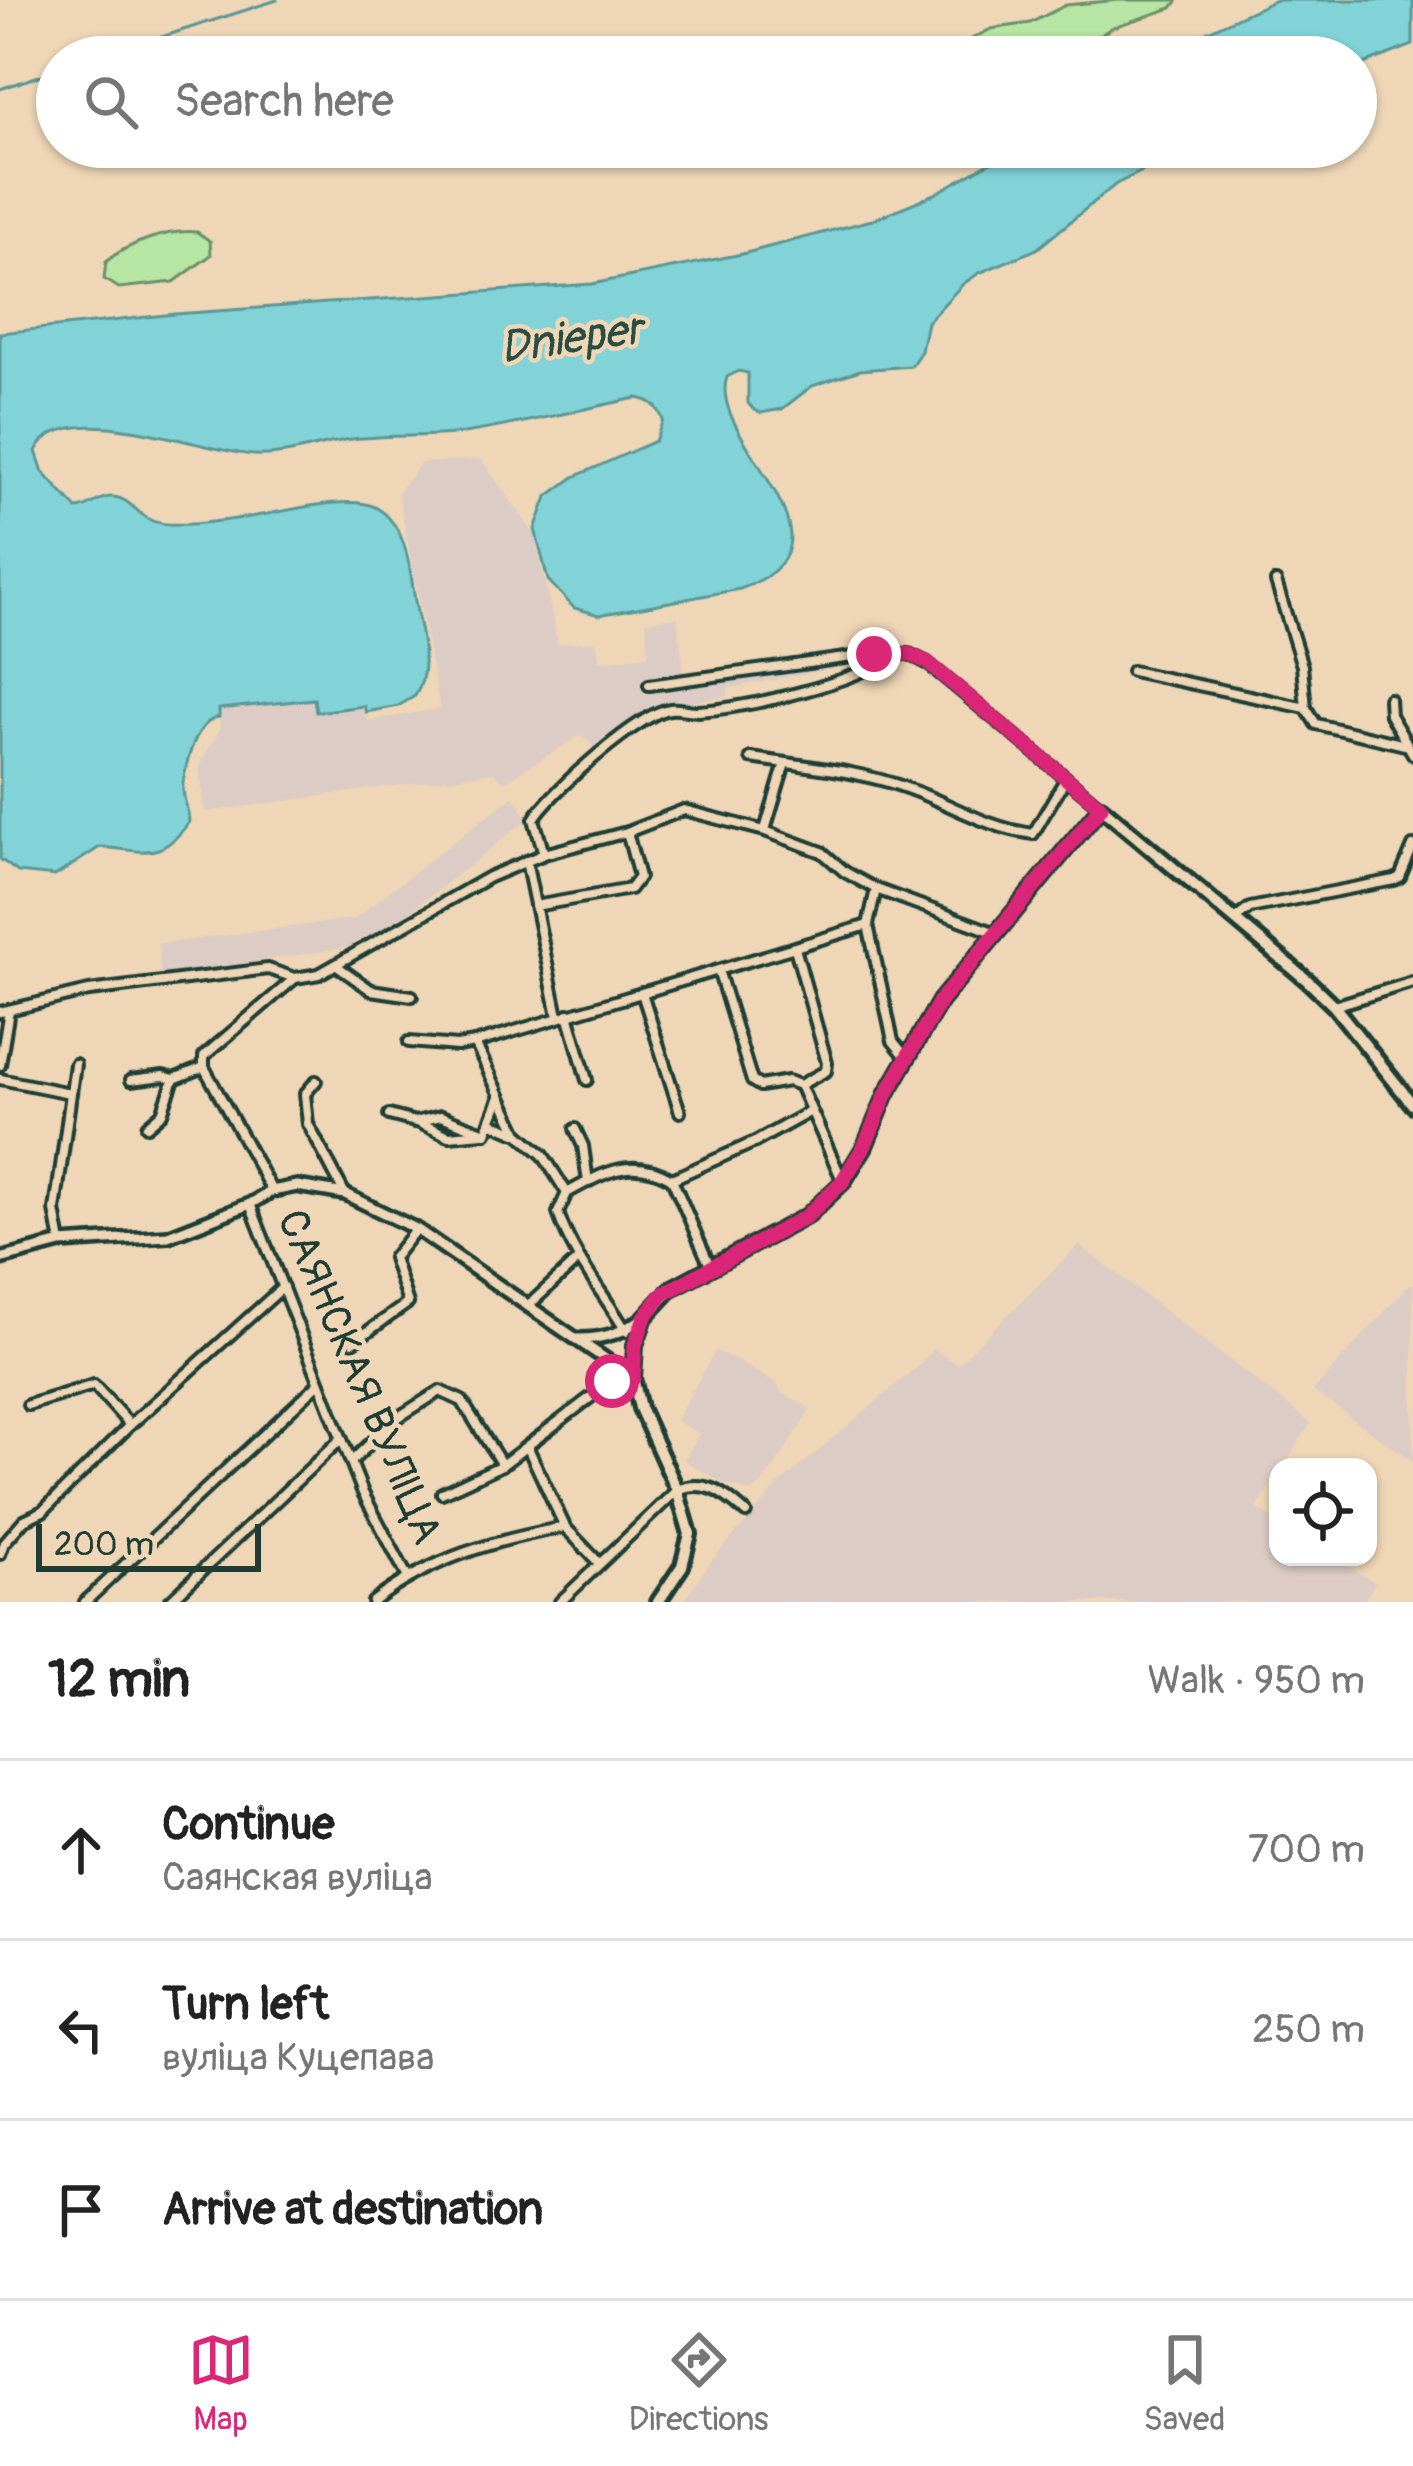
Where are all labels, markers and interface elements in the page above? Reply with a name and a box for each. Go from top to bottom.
search box [36,36,1377,168]
icon: search [78,69,144,135]
text: Search here [174,74,394,130]
water label: Dnieper [496,301,651,377]
route end [847,627,901,681]
street label: САЯНСКАЯ ВУЛІЦА [265,1202,453,1552]
route start [585,1354,639,1408]
map controls [1269,1458,1377,1566]
button: locate [1269,1458,1377,1566]
scale bar [36,1518,261,1571]
text: 200 m [54,1524,154,1565]
text: 12 min [48,1648,190,1712]
text: Walk · 950 m [1148,1656,1365,1705]
text: Continue [162,1797,335,1853]
icon: ahead [48,1817,114,1883]
text: 700 m [1248,1825,1365,1874]
text: Саянская вуліца [162,1853,433,1902]
text: Turn left [162,1977,329,2033]
icon: left [48,1997,114,2063]
text: 250 m [1252,2005,1365,2054]
text: вуліца Куцепава [162,2033,434,2082]
icon: arrive [48,2177,114,2243]
text: Arrive at destination [162,2182,543,2238]
tab: Map [188,2327,254,2440]
tab: Directions [629,2327,769,2440]
tab: Saved [1144,2327,1225,2440]

